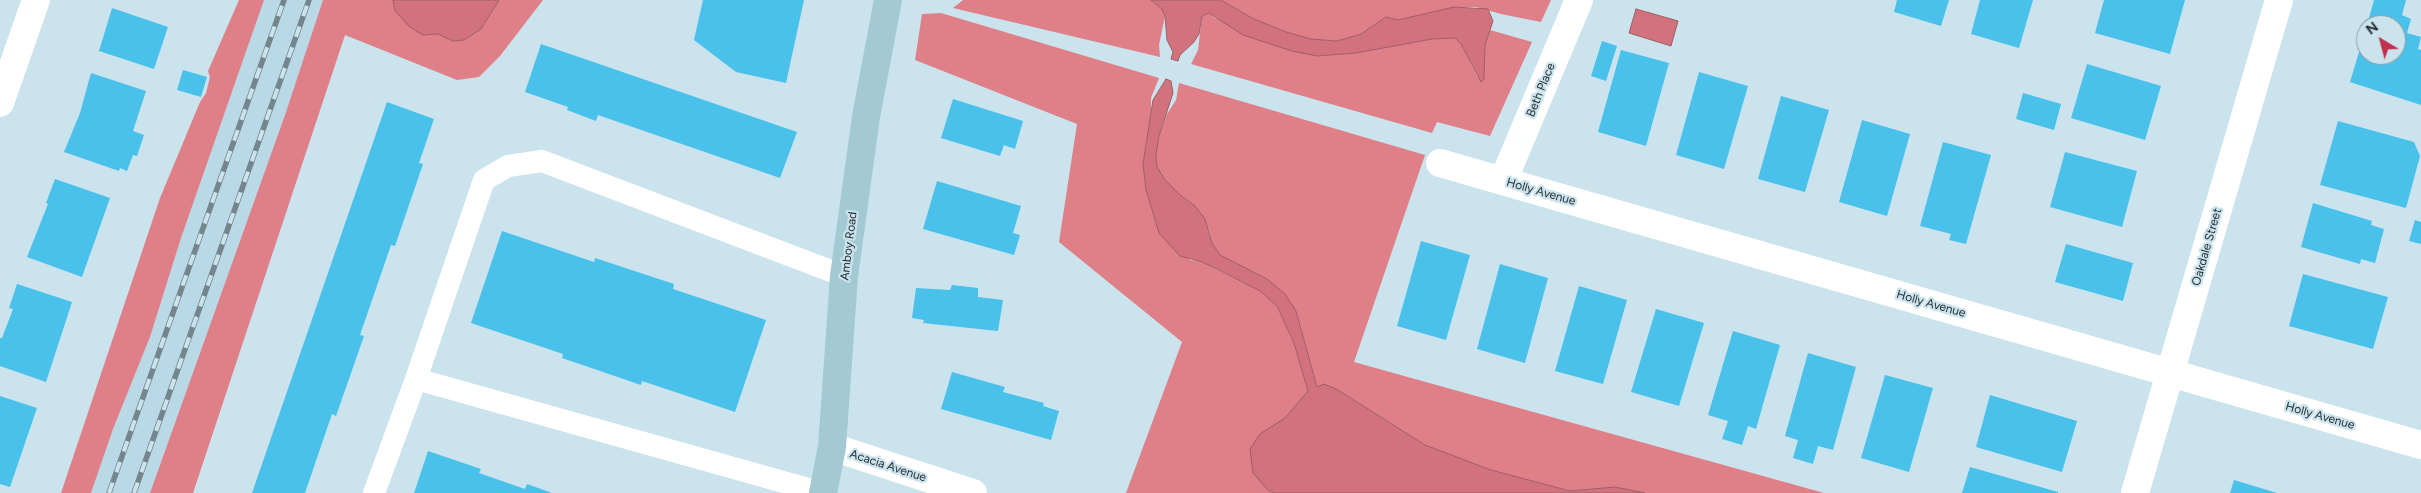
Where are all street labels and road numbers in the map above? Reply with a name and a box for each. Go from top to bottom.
street label: Beth Place [1524,61,1558,119]
street label: Holly Avenue [1505,175,1577,209]
street label: Oakdale Street [2189,207,2225,287]
street label: Amboy Road [838,211,860,281]
street label: Holly Avenue [1895,287,1967,321]
street label: Holly Avenue [2284,399,2356,433]
street label: Acacia Avenue [848,447,928,485]

